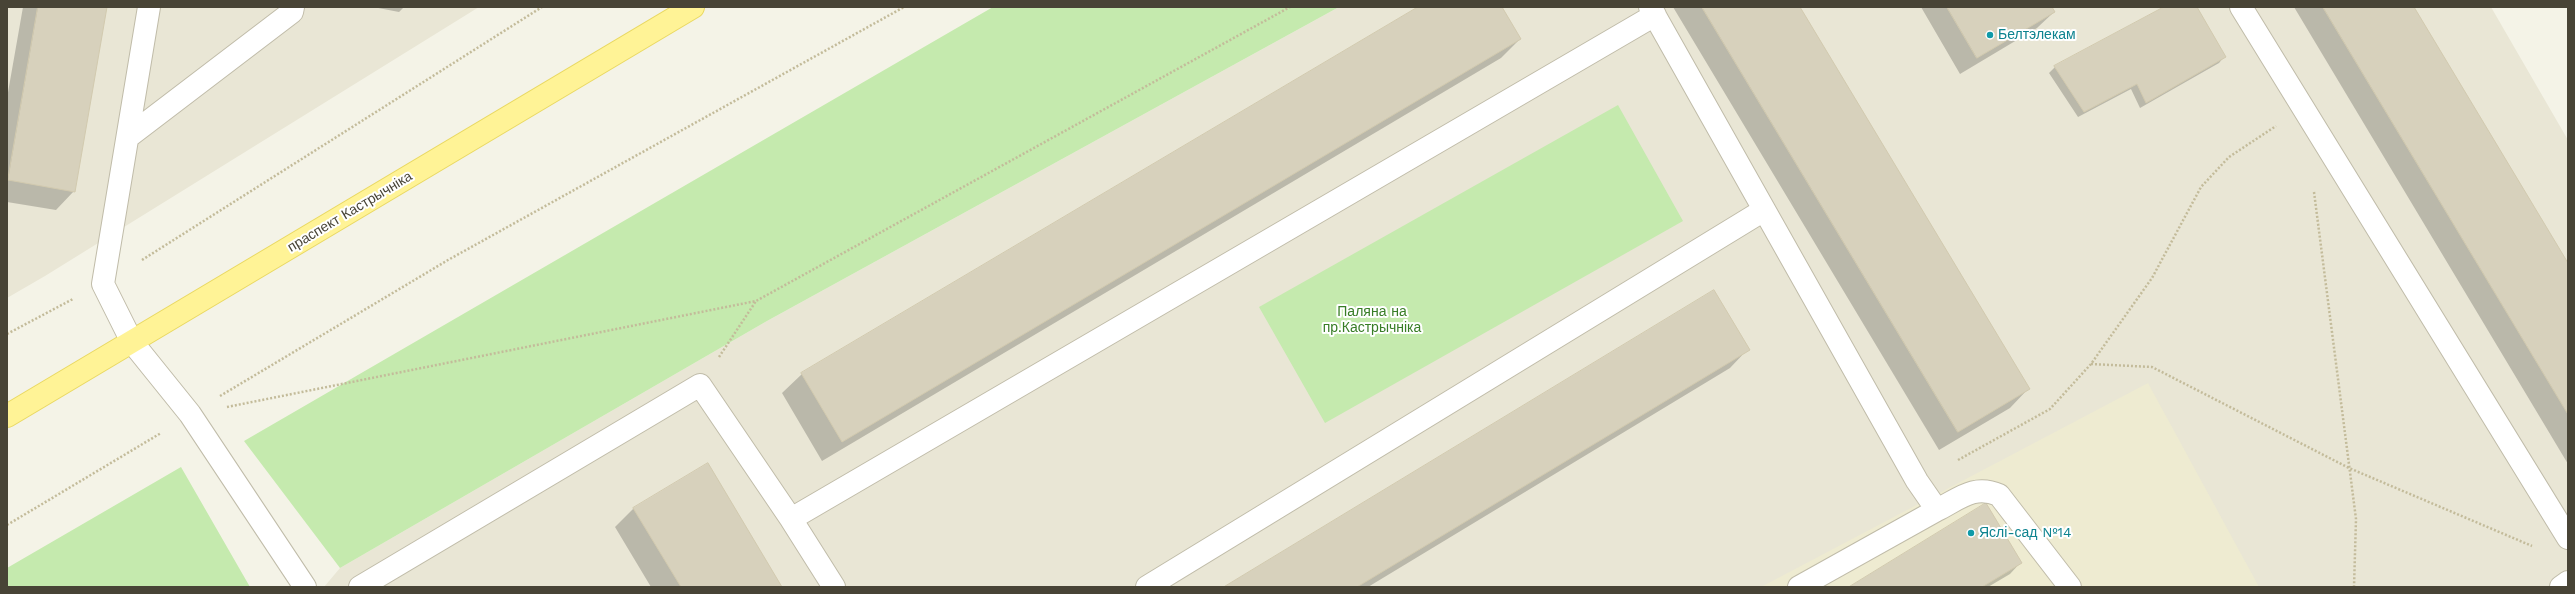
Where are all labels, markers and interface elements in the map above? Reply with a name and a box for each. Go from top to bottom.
place label: Белтэлекам [1998,27,2076,43]
marker: Белтэлекам [1985,30,1995,40]
street label: праспект Кастрычніка [285,168,415,256]
park label: Паляна на пр.Кастрычніка [1323,304,1421,336]
place label: Яслі-сад №14 [1979,525,2072,541]
marker: Яслі-сад №14 [1966,528,1976,538]

